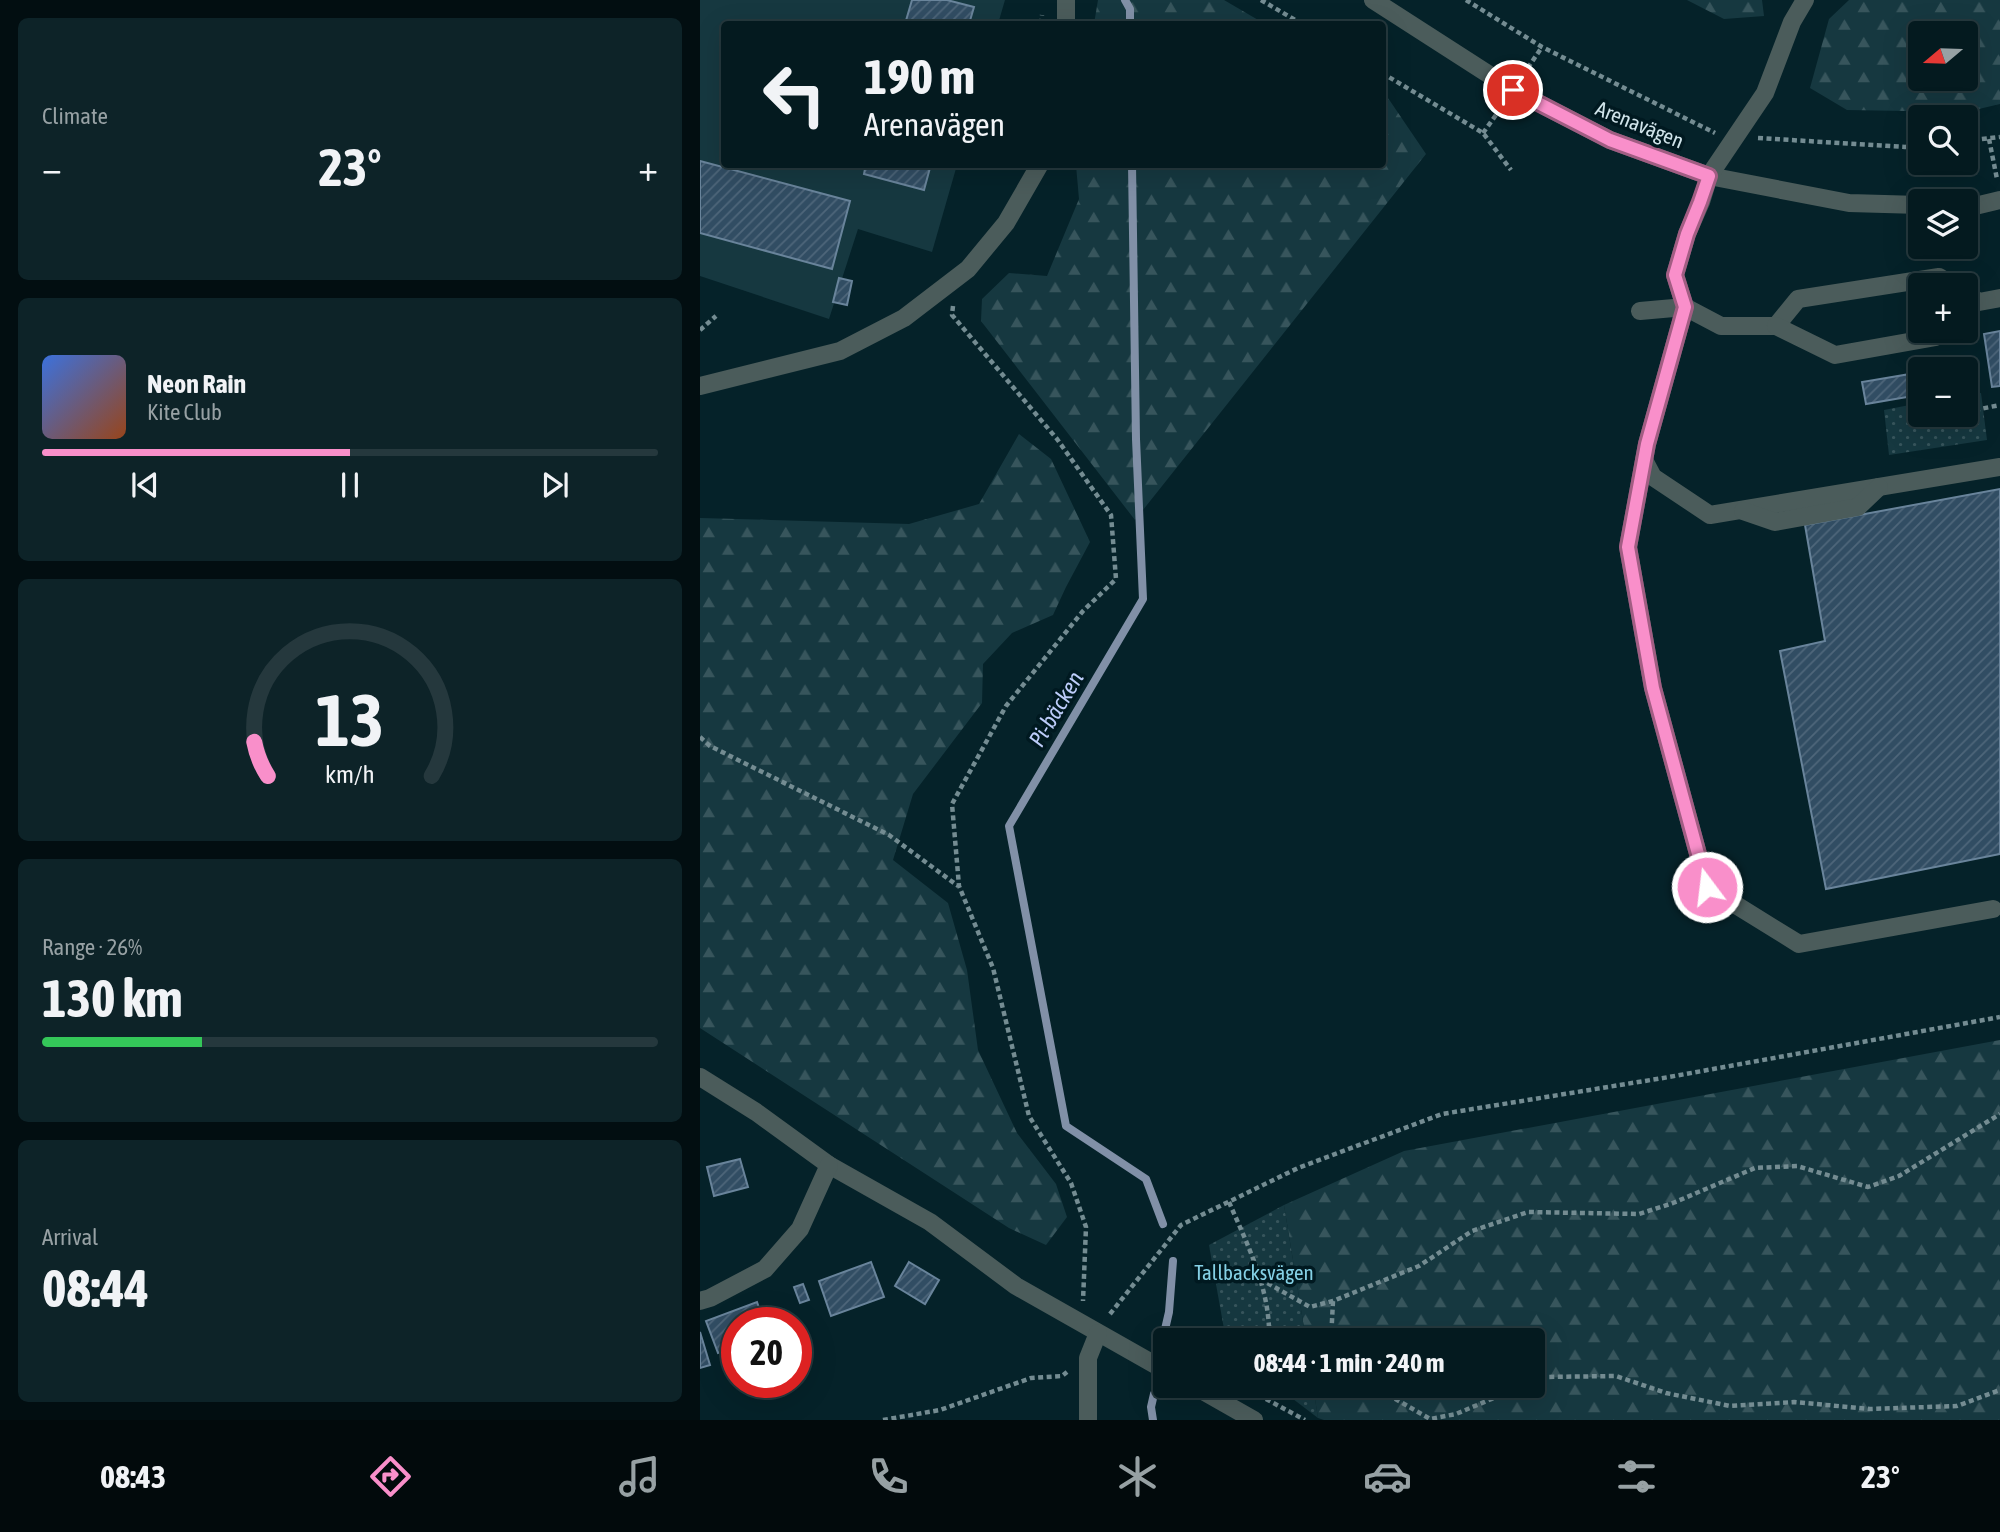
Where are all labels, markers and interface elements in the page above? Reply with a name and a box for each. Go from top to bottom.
north arrow [1908,21,1978,91]
map controls [1908,21,1978,427]
text: 190 m [864,48,975,104]
icon: left [749,49,840,140]
pin [1483,60,1543,120]
icon: arrive [1494,71,1532,109]
street label: Arenavägen [1593,96,1687,152]
text: Climate [42,103,108,129]
button: search [1908,105,1978,175]
text: Arenavägen [864,106,1005,143]
text: 23° [318,137,382,197]
text: − [42,146,62,189]
text: + [638,146,658,189]
button: layers [1908,189,1978,259]
button: + [1908,273,1978,343]
button: − [1908,357,1978,427]
text: Neon Rain [147,369,246,399]
text: Kite Club [147,399,222,425]
icon: previous [126,466,164,504]
icon: pause [331,466,369,504]
icon: next [536,466,574,504]
water label: Pi-bäcken [1023,667,1089,751]
text: 13 [316,678,384,761]
text: km/h [325,760,375,788]
position arrow [1670,850,1744,924]
text: Range · 26% [42,934,142,960]
text: 130 km [42,968,183,1028]
text: Arrival [42,1224,98,1250]
text: 08:44 [42,1258,149,1318]
park label: Tallbacksvägen [1194,1260,1314,1284]
speed limit sign: 20 [721,1307,812,1398]
text: 08:44 · 1 min · 240 m [1254,1348,1444,1378]
icon: directions [366,1452,415,1501]
icon: music [615,1452,664,1501]
icon: phone [864,1452,913,1501]
icon: climate [1113,1452,1162,1501]
icon: car [1363,1452,1412,1501]
icon: filters [1612,1452,1661,1501]
text: 08:43 [100,1458,166,1495]
text: 23° [1861,1458,1900,1495]

